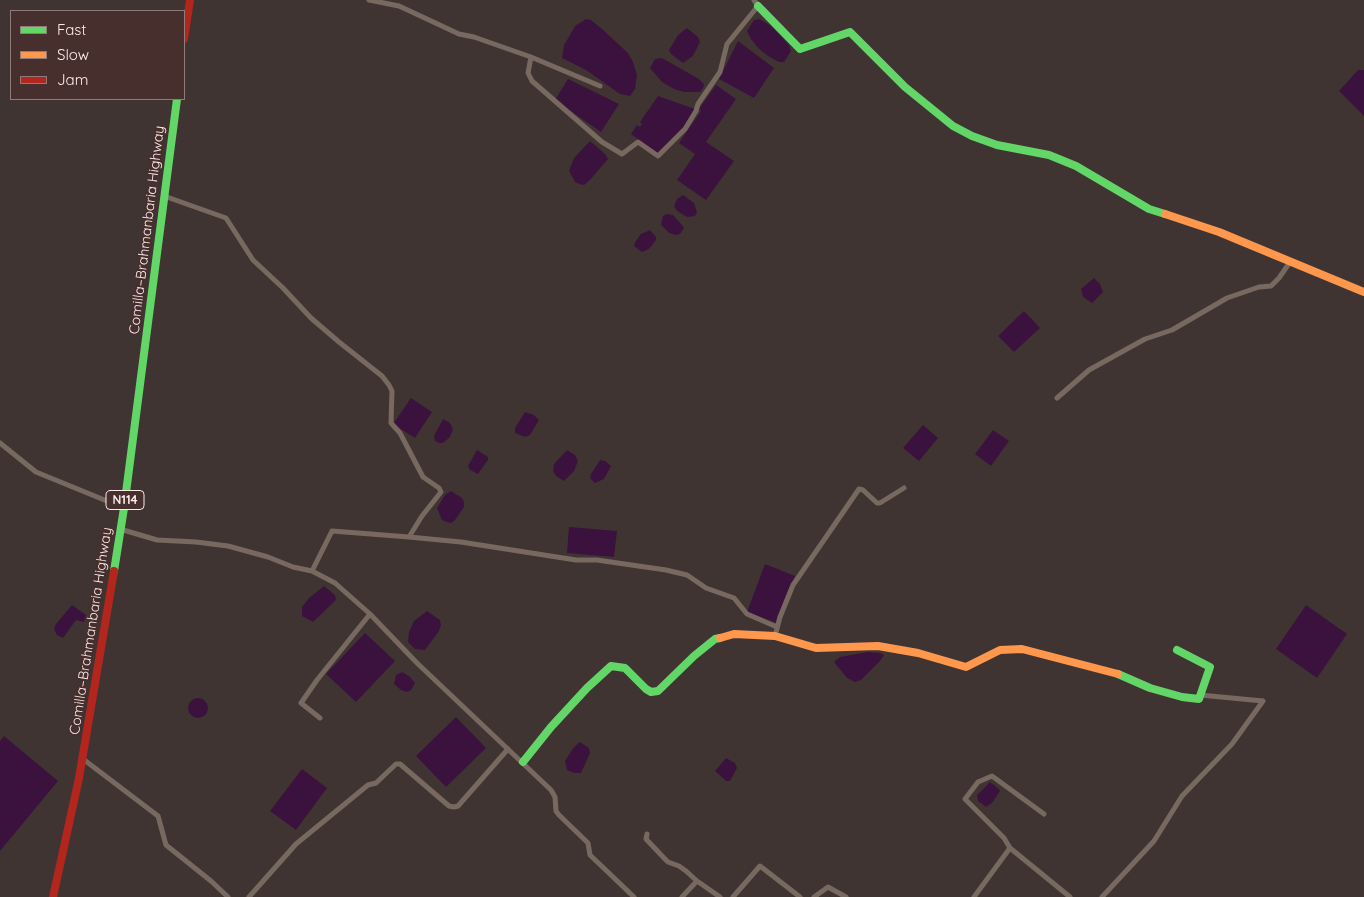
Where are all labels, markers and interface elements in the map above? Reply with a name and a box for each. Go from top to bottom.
legend [10,10,185,100]
text: Fast [57,20,86,39]
text: Slow [57,45,89,64]
text: Jam [57,70,88,89]
street label: Comilla–Brahmanbaria Highway [126,125,168,335]
road number: N114 [106,490,144,510]
street label: Comilla–Brahmanbaria Highway [66,526,116,736]

